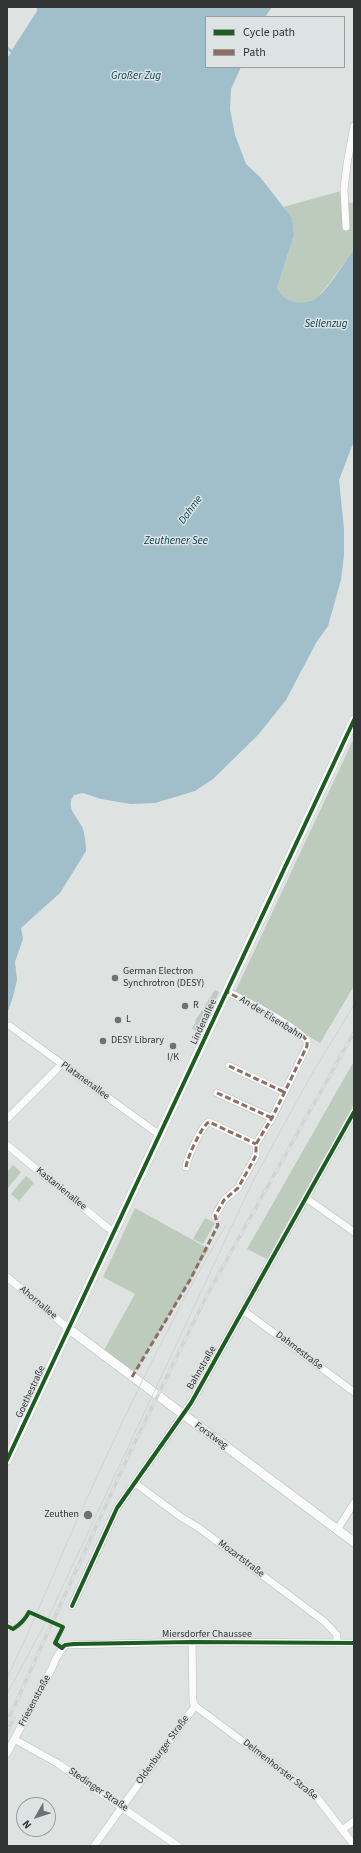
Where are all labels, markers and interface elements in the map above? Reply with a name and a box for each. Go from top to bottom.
legend [205,16,345,68]
text: Cycle path [243,24,295,41]
text: Path [243,44,266,61]
water label: Großer Zug [111,70,161,84]
water label: Sellenzug [304,318,348,332]
water label: Dahme [176,493,206,527]
water label: Zeuthener See [144,535,208,549]
place label: German Electron Synchrotron (DESY) [123,966,204,990]
marker: German Electron Synchrotron (DESY) [110,973,120,983]
street label: An der Eisenbahn [237,994,305,1042]
street label: Lindenallee [188,997,220,1047]
place label: R [193,1000,199,1012]
marker: R [180,1001,190,1011]
place label: L [126,1014,131,1026]
marker: L [113,1015,123,1025]
place label: DESY Library [111,1035,164,1047]
marker: DESY Library [98,1036,108,1046]
marker: I/K [168,1041,178,1051]
place label: I/K [167,1052,179,1064]
street label: Platanenallee [58,1059,112,1103]
street label: Kastanienallee [33,1165,89,1213]
street label: Ahornallee [17,1284,59,1322]
street label: Dahmestraße [273,1329,325,1373]
street label: Bahnstraße [185,1344,219,1392]
street label: Goethestraße [14,1364,48,1420]
street label: Forstweg [192,1420,230,1452]
place label: Zeuthen [44,1509,79,1521]
marker: Zeuthen [82,1509,94,1521]
street label: Mozartstraße [216,1538,266,1580]
street label: Miersdorfer Chaussee [162,1629,252,1641]
street label: Friesenstraße [16,1673,54,1729]
street label: Oldenburger Straße [134,1713,192,1787]
street label: Delmenhorster Straße [240,1737,320,1803]
street label: Stedinger Straße [66,1766,130,1814]
north arrow [16,1797,56,1837]
text: N [19,1817,35,1832]

